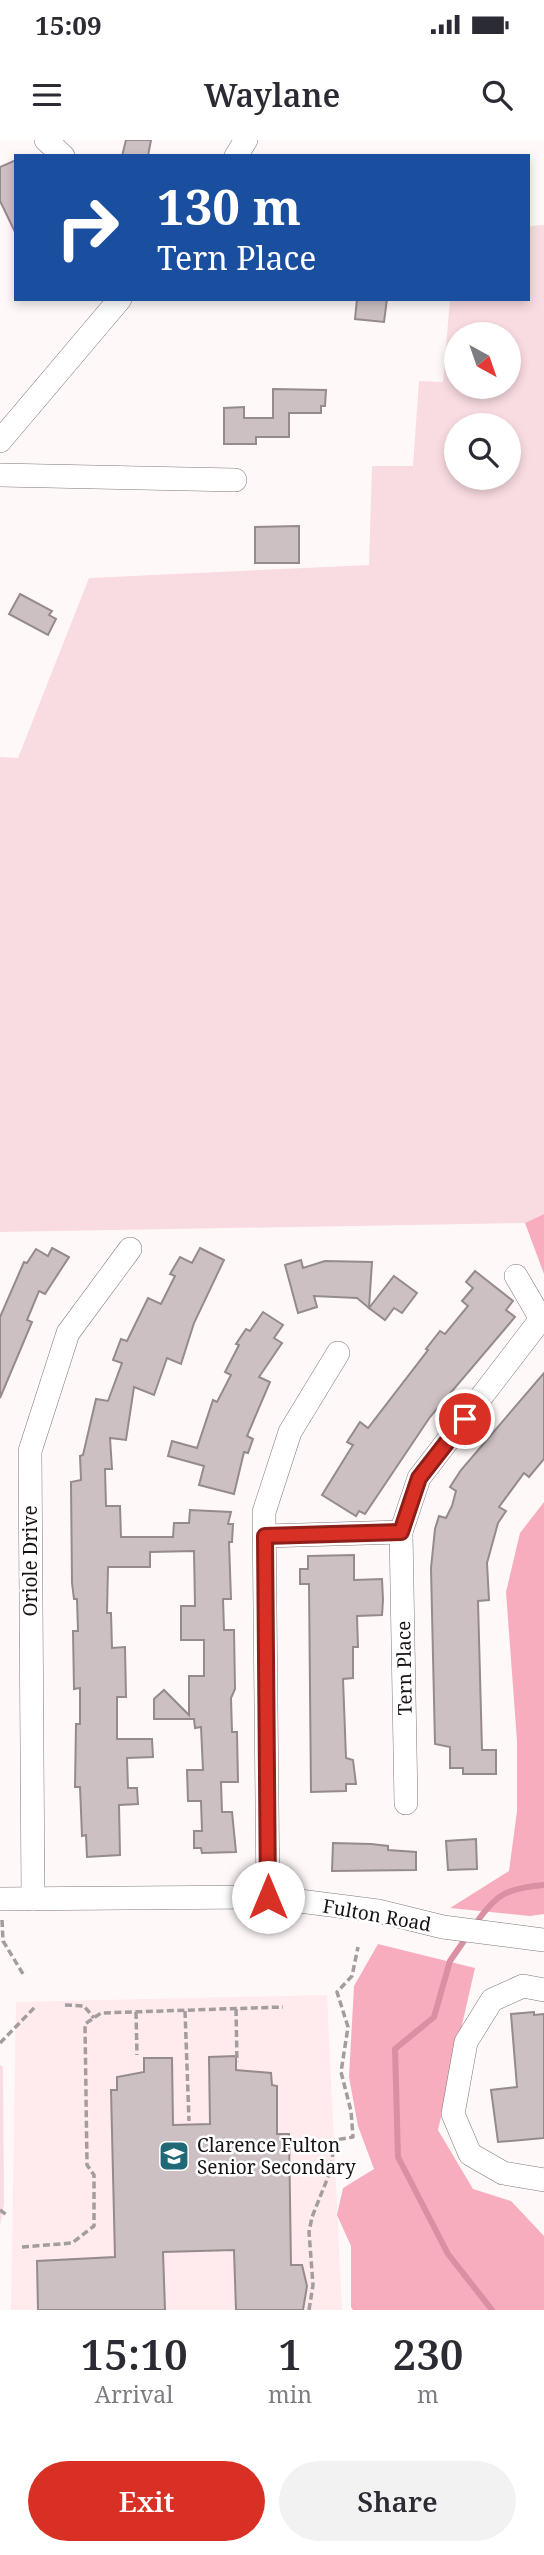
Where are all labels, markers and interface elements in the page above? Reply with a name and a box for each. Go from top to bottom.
text: 15:09 [35,7,102,43]
text: Waylane [204,73,340,116]
icon: menu [28,76,66,114]
icon: search [478,76,516,114]
text: 130 m [157,173,301,239]
icon: right [42,182,133,273]
text: Tern Place [157,236,316,279]
north arrow [444,322,522,399]
map controls [444,322,521,490]
button: search [444,413,521,490]
pin [435,1389,495,1449]
icon: arrive [446,1400,484,1438]
street label: Oriole Drive [17,1505,43,1617]
street label: Tern Place [390,1620,418,1716]
position arrow [231,1860,305,1934]
street label: Fulton Road [321,1893,434,1937]
place label: Clarence Fulton Senior Secondary [197,2132,356,2180]
school or university icon: Clarence Fulton Senior Secondary [157,2139,191,2173]
text: 15:10 [81,2325,188,2382]
text: 1 [278,2325,302,2382]
text: 230 [393,2325,463,2382]
text: Arrival [95,2378,173,2410]
text: min [268,2378,312,2410]
text: m [417,2378,439,2410]
button: Exit [28,2461,265,2541]
button: Share [279,2461,516,2541]

